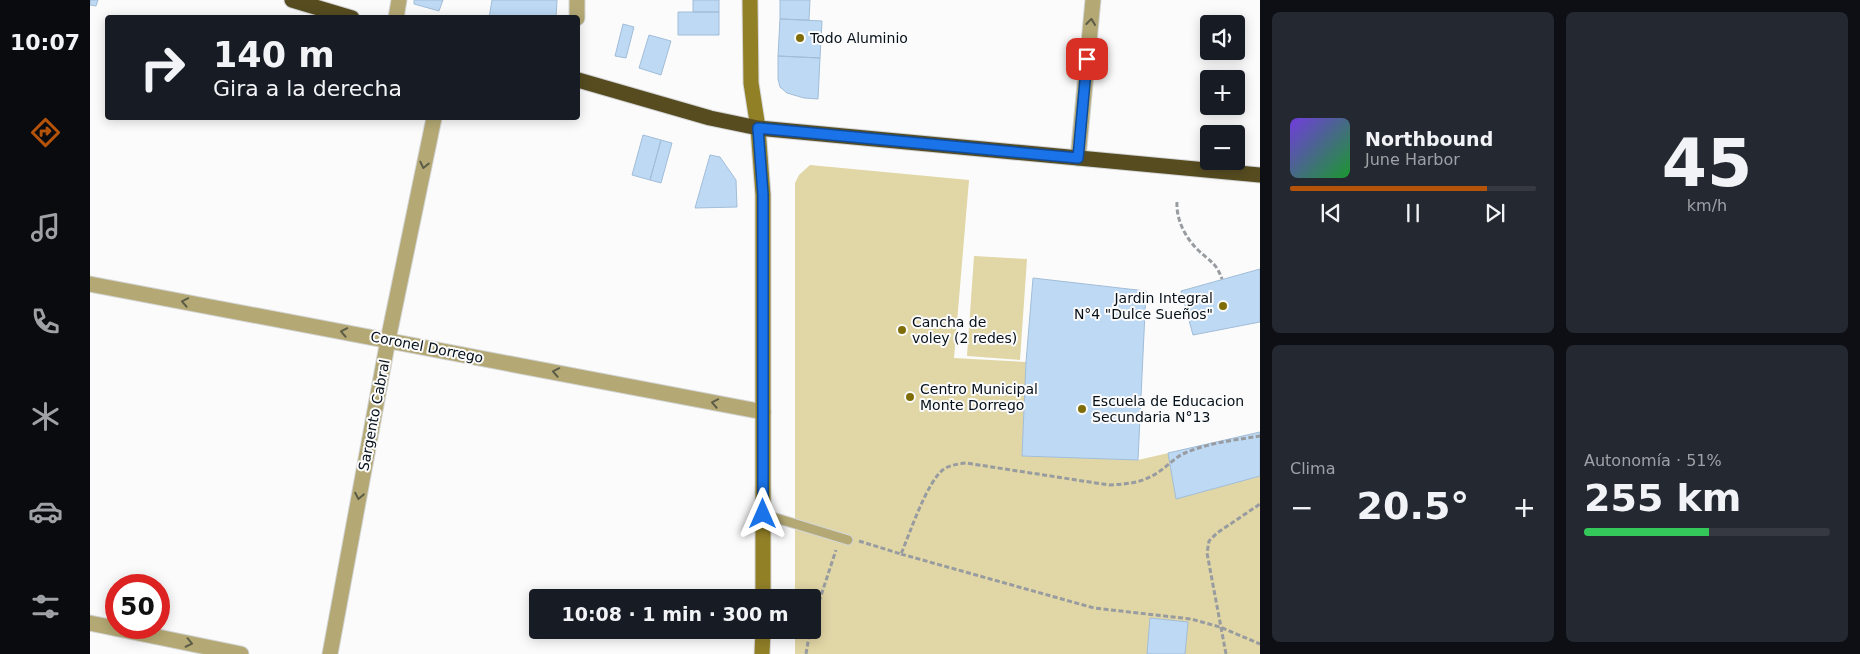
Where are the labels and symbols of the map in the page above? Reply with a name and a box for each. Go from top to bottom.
one-way arrow [1085,18,1096,26]
place label: Todo Aluminio [809,30,908,46]
marker: Todo Aluminio [794,32,806,44]
pin [1066,38,1108,80]
one-way arrow [419,161,430,170]
place label: Jardin Integral N°4 "Dulce Sueños" [1074,290,1213,322]
one-way arrow [180,297,189,307]
marker: Jardin Integral N°4 "Dulce Sueños" [1217,300,1229,312]
place label: Cancha de voley (2 redes) [912,314,1017,346]
marker: Cancha de voley (2 redes) [896,324,908,336]
one-way arrow [340,327,349,337]
street label: Coronel Dorrego [369,328,485,366]
street label: Sargento Cabral [355,358,393,472]
one-way arrow [551,368,560,378]
place label: Centro Municipal Monte Dorrego [920,381,1038,413]
marker: Centro Municipal Monte Dorrego [904,391,916,403]
place label: Escuela de Educacion Secundaria N°13 [1092,393,1244,425]
one-way arrow [711,398,720,409]
marker: Escuela de Educacion Secundaria N°13 [1076,403,1088,415]
position arrow [736,487,788,539]
one-way arrow [354,492,365,501]
speed limit sign: 50 [105,574,170,639]
one-way arrow [185,638,194,648]

